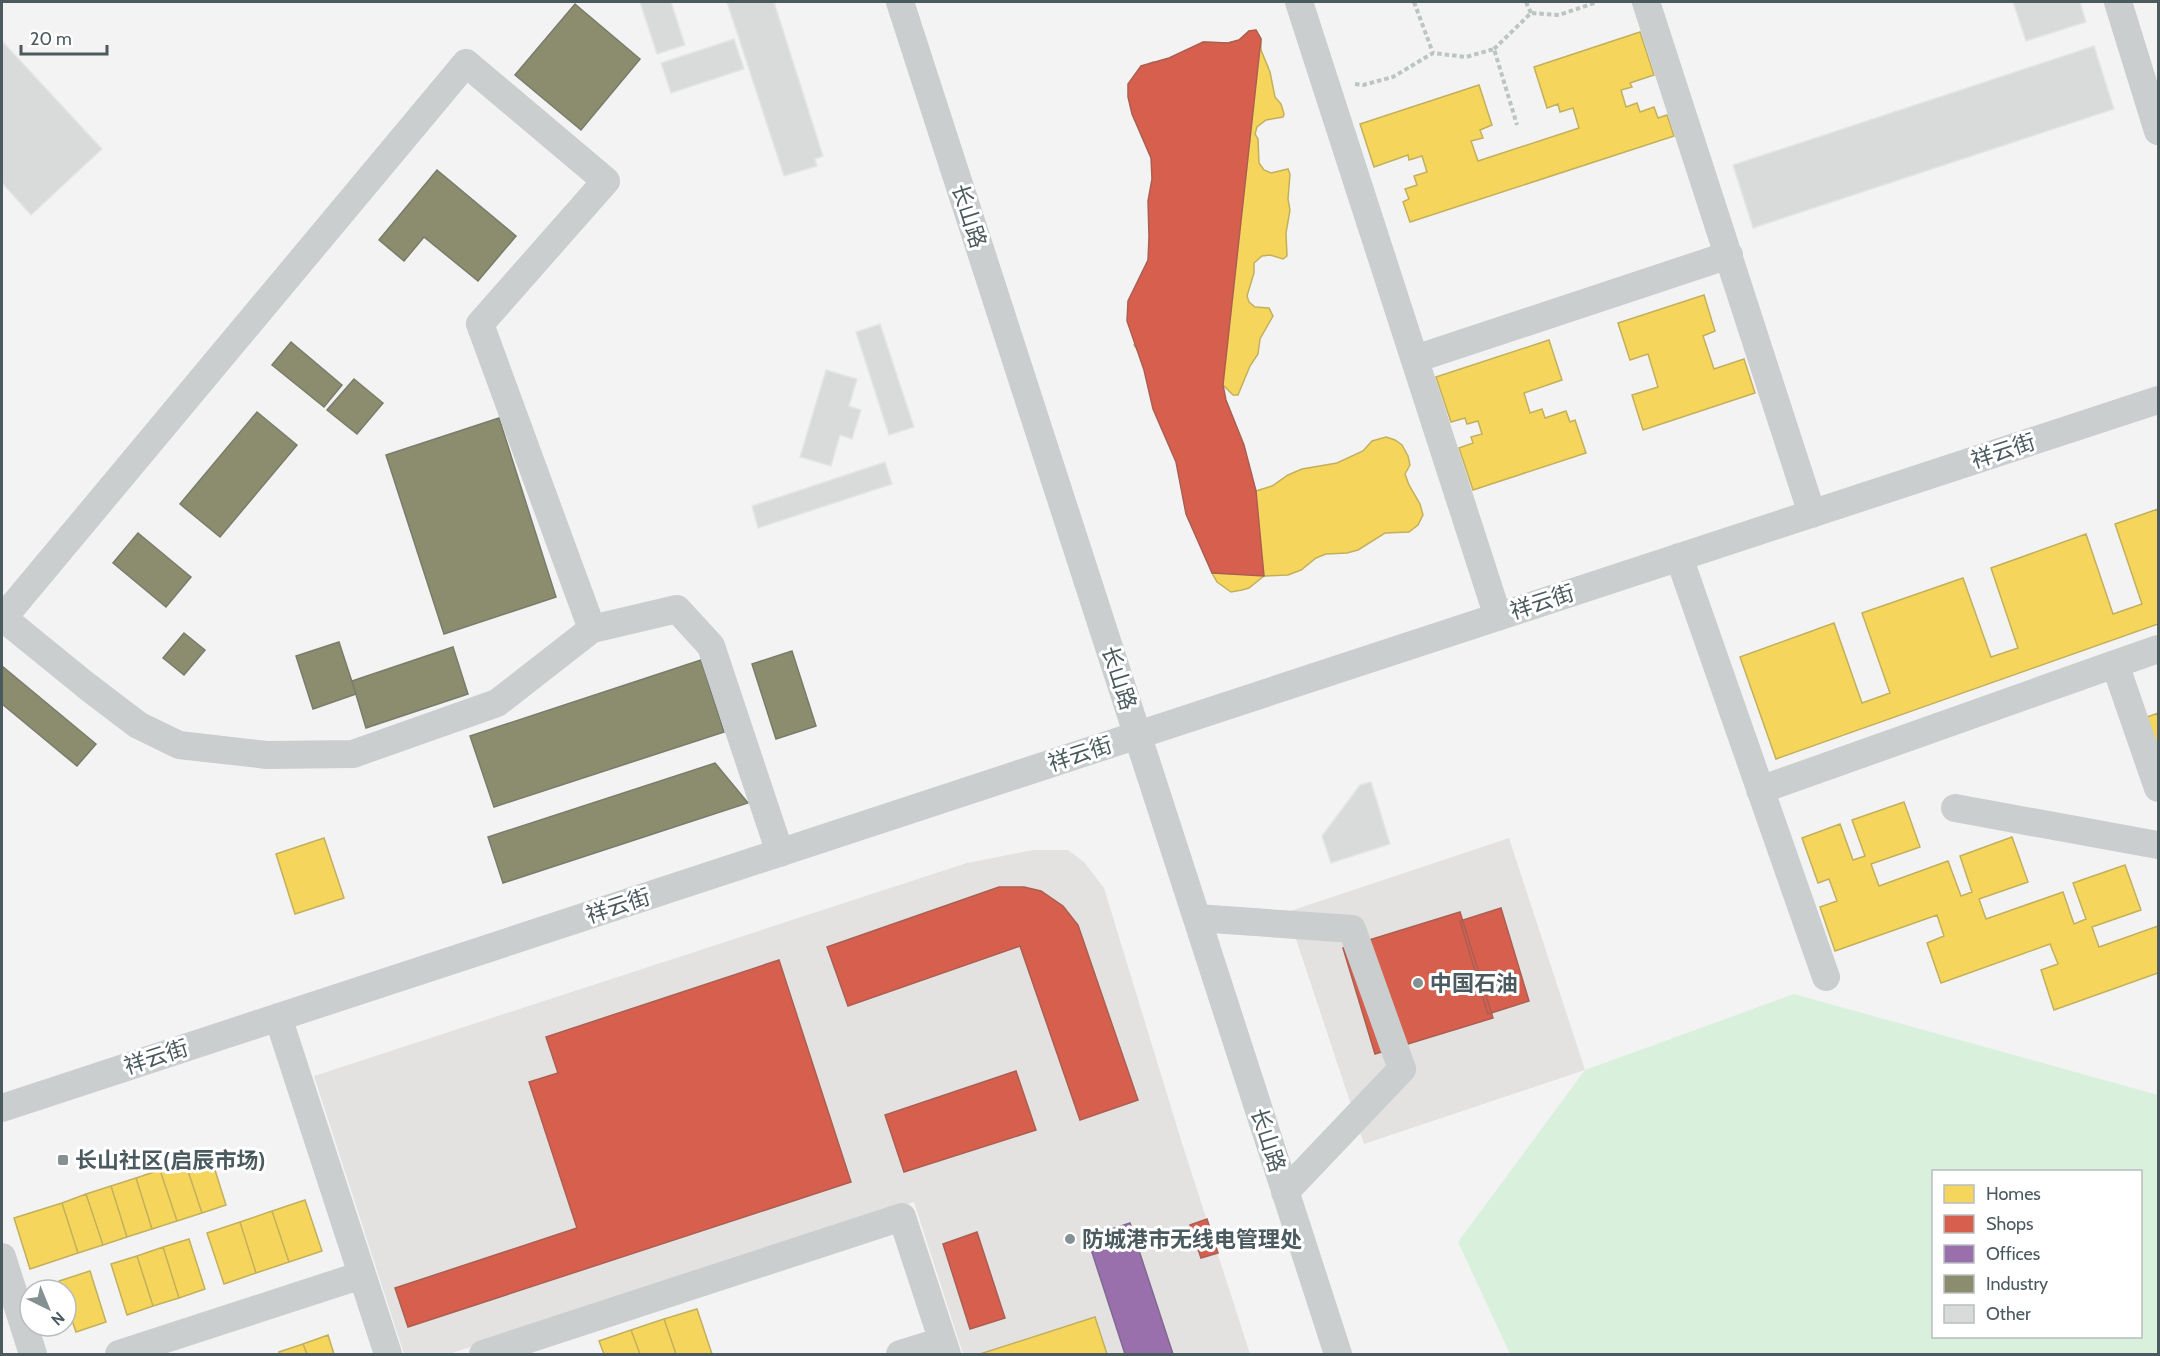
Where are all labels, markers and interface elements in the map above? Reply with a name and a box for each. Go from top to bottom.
scale bar [21,18,106,56]
text: 20 m [30,28,72,50]
street label: 长山路 [946,180,992,252]
street label: 祥云街 [1967,428,2039,474]
street label: 祥云街 [1506,579,1578,625]
street label: 长山路 [1096,642,1142,714]
street label: 祥云街 [1044,731,1116,777]
street label: 祥云街 [582,883,654,929]
place label: 中国石油 [1430,970,1518,997]
marker: 中国石油 [1411,976,1425,990]
street label: 祥云街 [120,1034,192,1080]
street label: 长山路 [1245,1104,1291,1176]
place label: 长山社区(启辰市场) [75,1147,265,1174]
marker: 长山社区(启辰市场) [56,1153,70,1167]
legend [1932,1170,2142,1338]
text: Homes [1986,1183,2041,1205]
text: Shops [1986,1213,2034,1235]
place label: 防城港市无线电管理处 [1082,1226,1302,1253]
marker: 防城港市无线电管理处 [1063,1232,1077,1246]
text: Offices [1986,1243,2040,1265]
text: Industry [1986,1273,2048,1295]
north arrow [18,1278,78,1338]
text: Other [1986,1303,2031,1325]
text: N [47,1308,69,1329]

